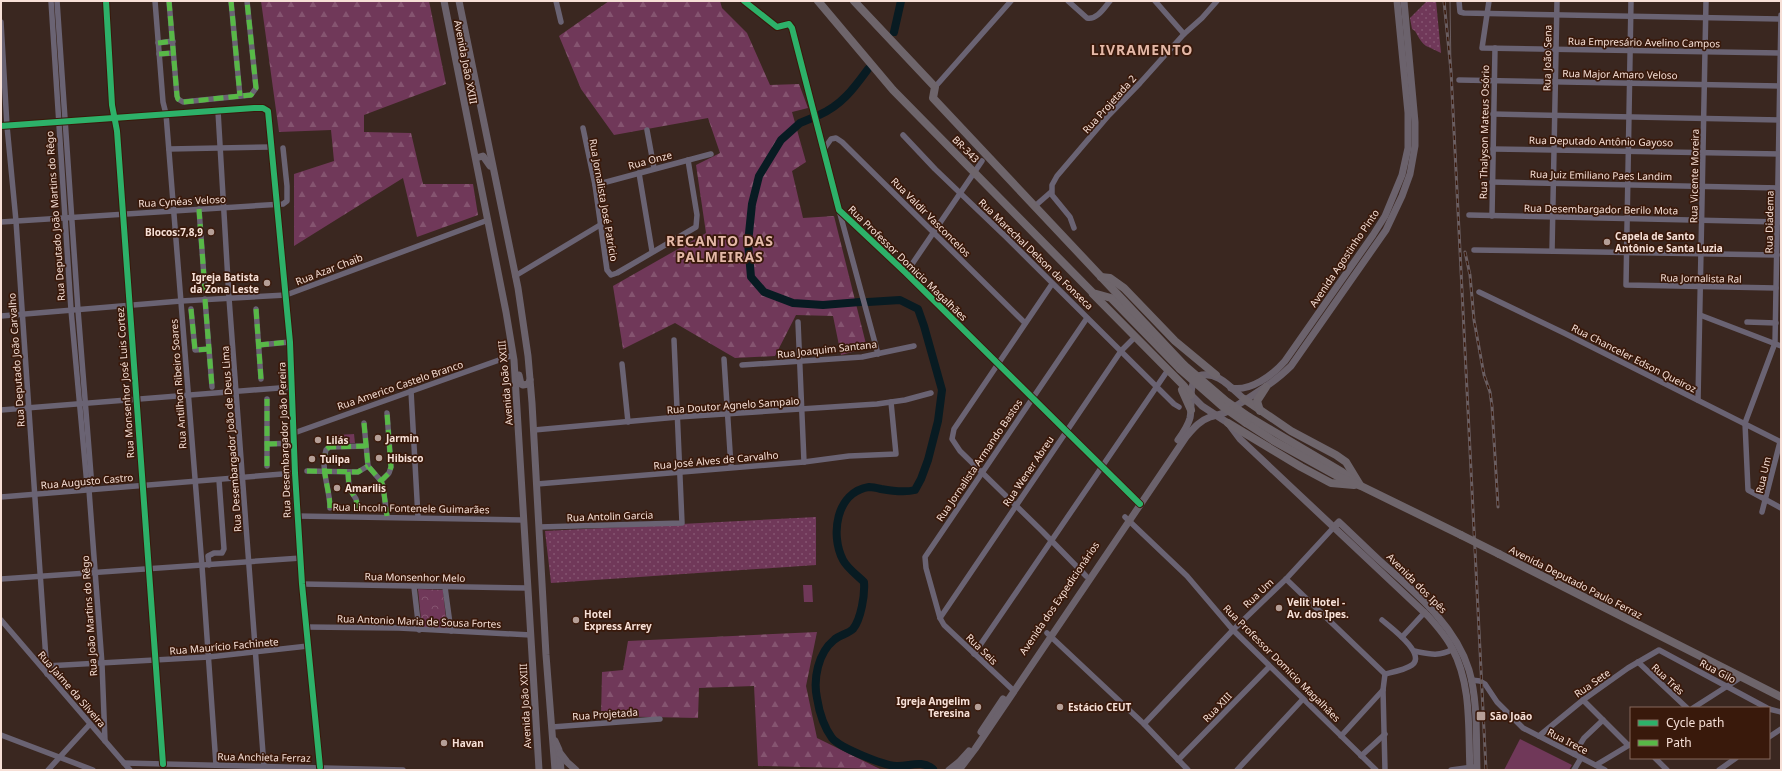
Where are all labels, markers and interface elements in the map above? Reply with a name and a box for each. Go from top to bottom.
street label: Avenida João XXIII [451,19,481,105]
street label: Rua João Sena [1539,25,1555,91]
street label: Rua Empresário Avelino Campos [1568,34,1721,50]
district label: LIVRAMENTO [1091,40,1193,59]
street label: Rua Thalyson Mateus Osório [1476,65,1492,199]
street label: Rua Major Amaro Veloso [1562,66,1678,82]
street label: Rua Projetada 2 [1079,72,1139,136]
street label: Rua Vicente Moreira [1686,129,1702,223]
street label: Rua Deputado João Martins do Rêgo [42,131,68,301]
street label: BR-343 [949,132,983,166]
street label: Rua Deputado Antônio Gayoso [1529,133,1673,149]
street label: Rua Jornalista José Patrício [586,138,622,262]
street label: Rua Onze [626,147,674,173]
street label: Rua Juiz Emiliano Paes Landim [1530,167,1672,183]
street label: Rua Valdir Vasconcelos [888,174,974,260]
street label: Rua Diadema [1761,190,1777,254]
street label: Rua Cynéas Veloso [138,192,226,210]
street label: Rua Marechal Delson da Fonseca [976,195,1096,313]
street label: Rua Desembargador Berilo Mota [1524,201,1678,217]
street label: Rua Professor Domicio Magalhães [845,202,971,324]
street label: Avenida Agostinho Pinto [1306,206,1382,310]
place label: Blocos:7,8,9 [145,225,203,239]
marker: Blocos:7,8,9 [206,227,216,237]
place label: Capela de Santo Antônio e Santa Luzia [1615,229,1723,255]
district label: RECANTO DAS PALMEIRAS [666,231,774,266]
marker: Capela de Santo Antônio e Santa Luzia [1602,237,1612,247]
street label: Rua Azar Chaib [293,250,365,288]
place label: Igreja Batista da Zona Leste [190,270,259,296]
street label: Rua Jornalista Ral [1660,270,1742,286]
marker: Igreja Batista da Zona Leste [262,278,272,288]
street label: Rua Deputado João Carvalho [4,292,28,428]
street label: Rua Monsenhor José Luis Cortez [113,307,137,459]
street label: Rua Antilhon Ribeiro Soares [166,318,190,449]
street label: Rua Chanceler Edson Queiroz [1569,320,1699,396]
street label: Rua Joaquim Santana [776,337,878,361]
street label: Avenida João XXIII [494,340,516,426]
street label: Rua Desembargador João de Deus Lima [218,345,244,533]
street label: Rua Americo Castelo Branco [335,357,465,413]
street label: Rua Desembargador João Pereira [274,362,294,518]
street label: Rua Doutor Agnelo Sampaio [666,393,800,417]
street label: Rua Jornalista Armando Bastos [933,396,1025,524]
place label: Jarmin [385,431,419,445]
place label: Lilás [326,433,349,447]
marker: Jarmin [373,433,383,443]
street label: Rua Wener Abreu [999,433,1057,509]
marker: Lilás [313,435,323,445]
street label: Rua José Alves de Carvalho [653,448,779,472]
place label: Hibisco [387,451,423,465]
place label: Tulipa [320,452,350,466]
marker: Hibisco [374,453,384,463]
marker: Tulipa [307,454,317,464]
street label: Rua Um [1752,455,1774,495]
street label: Rua Augusto Castro [40,470,134,492]
place label: Amarilis [345,481,386,495]
marker: Amarilis [332,483,342,493]
street label: Rua Lincoln Fontenele Guimarães [332,500,490,516]
street label: Rua Antolin Garcia [566,507,654,525]
street label: Avenida dos Expedicionários [1016,538,1102,657]
street label: Avenida Deputado Paulo Ferraz [1507,542,1645,622]
street label: Avenida dos Ipês [1384,550,1450,616]
street label: Rua João Martins do Rêgo [78,555,100,677]
street label: Rua Monsenhor Melo [364,569,466,585]
street label: Rua Um [1240,575,1276,611]
place label: Velit Hotel - Av. dos Ipes. [1287,595,1349,621]
street label: Rua Professor Domicio Magalhães [1220,601,1344,725]
marker: Velit Hotel - Av. dos Ipes. [1274,603,1284,613]
place label: Hotel Express Arrey [584,607,652,633]
street label: Rua Antonio Maria de Sousa Fortes [337,611,502,631]
marker: Hotel Express Arrey [571,615,581,625]
street label: Rua Seis [963,630,1001,668]
street label: Rua Maurício Fachinete [169,634,280,658]
street label: Rua Jaime da Silveira [35,648,109,730]
street label: Rua Gilo [1697,656,1739,686]
street label: Rua Três [1649,660,1688,698]
street label: Avenida João XXIII [516,663,534,749]
street label: Rua Sete [1571,665,1613,700]
street label: Rua XIII [1199,689,1235,725]
place label: Igreja Angelim Teresina [897,694,970,720]
place label: Estácio CEUT [1068,700,1132,714]
marker: Igreja Angelim Teresina [973,702,983,712]
marker: Estácio CEUT [1055,702,1065,712]
street label: Rua Projetada [572,705,638,723]
legend [1630,707,1770,759]
place label: São João [1490,709,1532,723]
marker: São João [1475,710,1487,722]
text: Cycle path [1666,714,1724,731]
street label: Rua Irece [1545,725,1591,757]
text: Path [1666,734,1692,751]
place label: Havan [452,736,484,750]
marker: Havan [439,738,449,748]
street label: Rua Anchieta Ferraz [217,749,311,765]

